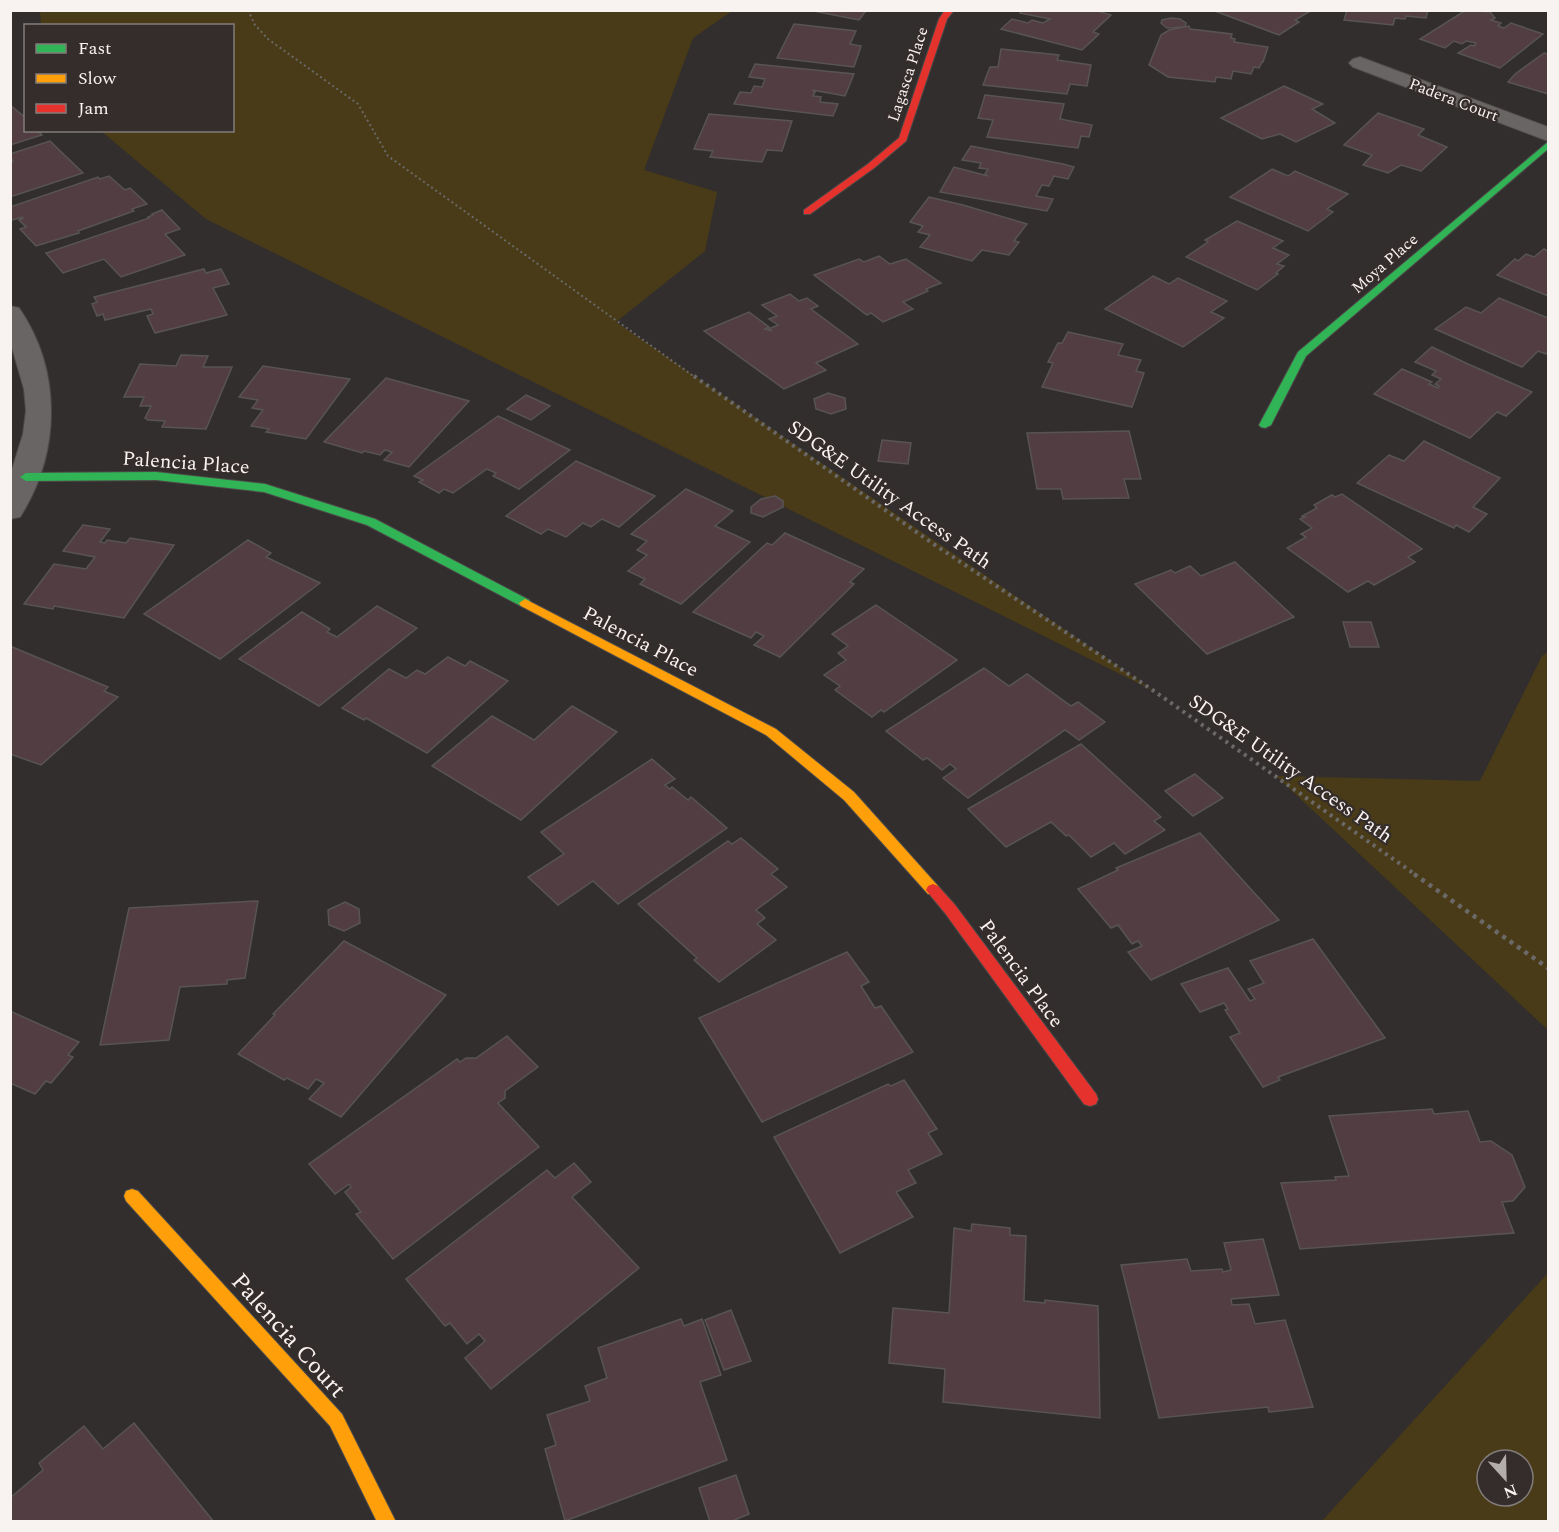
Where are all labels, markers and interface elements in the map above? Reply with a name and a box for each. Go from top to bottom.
legend [24,24,234,132]
street label: Lagasca Place [881,24,935,125]
text: Fast [78,35,111,62]
text: Slow [78,65,117,92]
street label: Padera Court [1405,72,1502,128]
text: Jam [78,95,109,122]
street label: Moya Place [1346,228,1423,300]
street label: SDG&E Utility Access Path [781,413,998,577]
street label: Palencia Place [121,444,251,482]
street label: Palencia Place [577,599,704,685]
street label: SDG&E Utility Access Path [1182,687,1399,851]
street label: Palencia Place [972,913,1071,1034]
street label: Palencia Court [222,1265,354,1406]
north arrow [1475,1448,1535,1508]
text: N [1500,1477,1521,1505]

